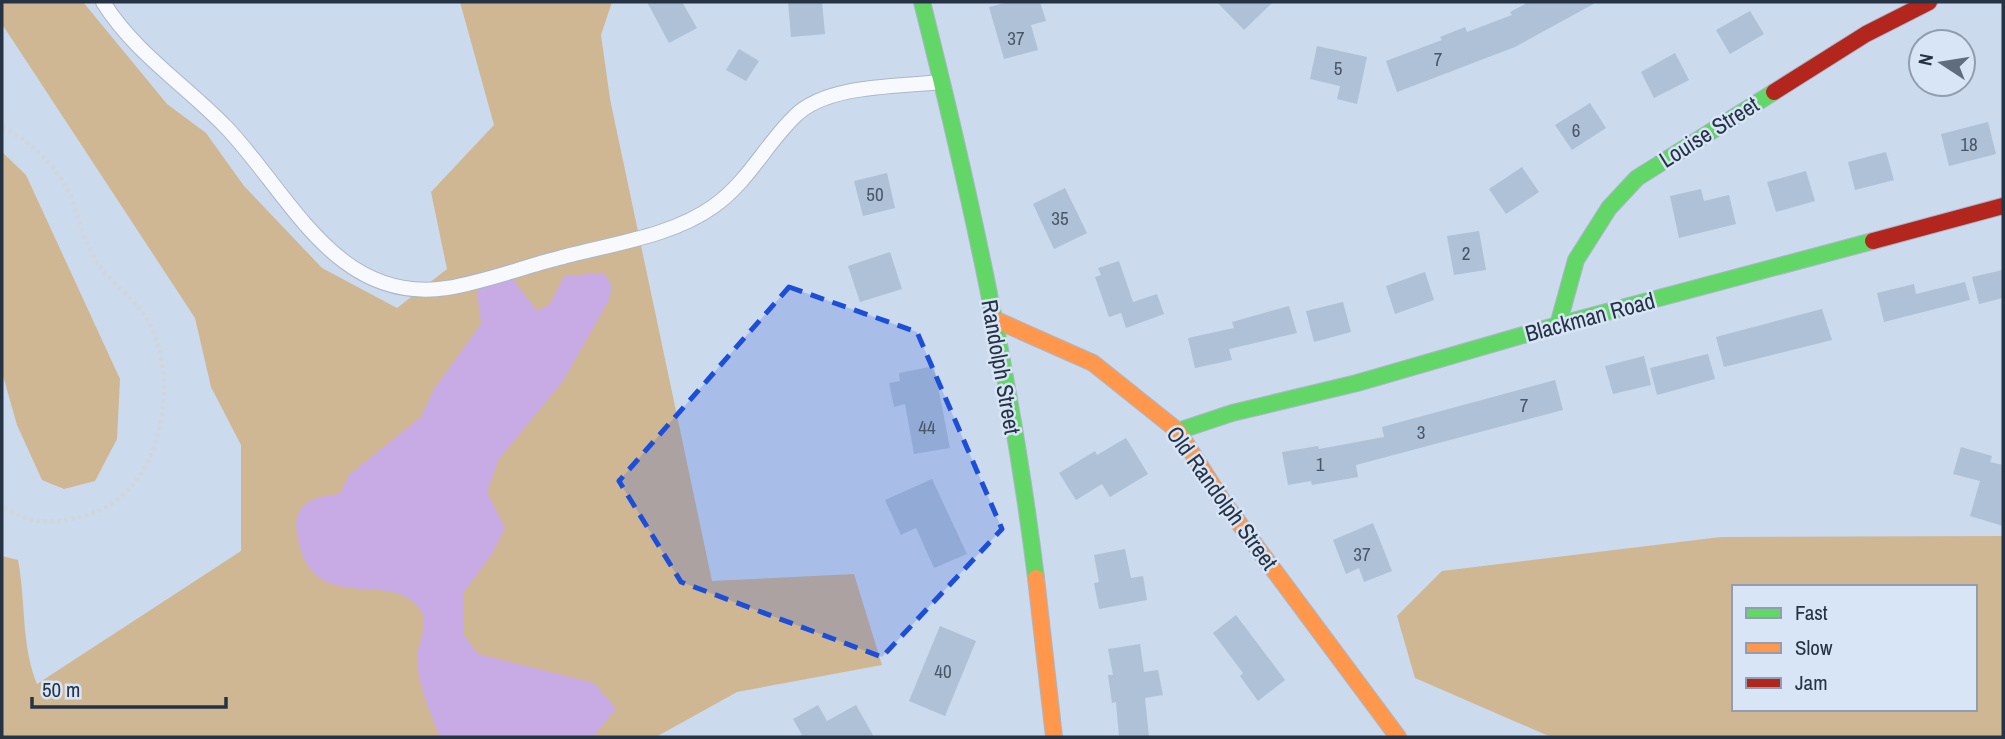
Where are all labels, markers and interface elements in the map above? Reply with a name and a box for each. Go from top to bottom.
house number: 37 [1007,25,1025,51]
north arrow [1907,28,1977,98]
house number: 7 [1434,46,1443,72]
text: N [1911,51,1939,68]
house number: 5 [1334,55,1343,81]
street label: Louise Street [1653,89,1765,174]
house number: 6 [1572,117,1580,143]
house number: 18 [1960,131,1978,157]
house number: 50 [866,181,884,207]
house number: 35 [1051,205,1069,231]
house number: 2 [1462,240,1470,266]
street label: Blackman Road [1522,284,1658,349]
street label: Randolph Street [974,297,1029,437]
house number: 7 [1520,392,1529,418]
house number: 44 [918,414,936,440]
street label: Old Randolph Street [1160,419,1285,576]
house number: 3 [1417,419,1425,445]
house number: 1 [1316,451,1325,477]
house number: 37 [1353,541,1371,567]
legend [1732,585,1977,711]
text: Fast [1795,598,1828,627]
text: Slow [1795,633,1833,662]
house number: 40 [934,658,952,684]
scale bar [32,666,226,710]
text: Jam [1795,668,1828,697]
text: 50 m [42,675,80,704]

